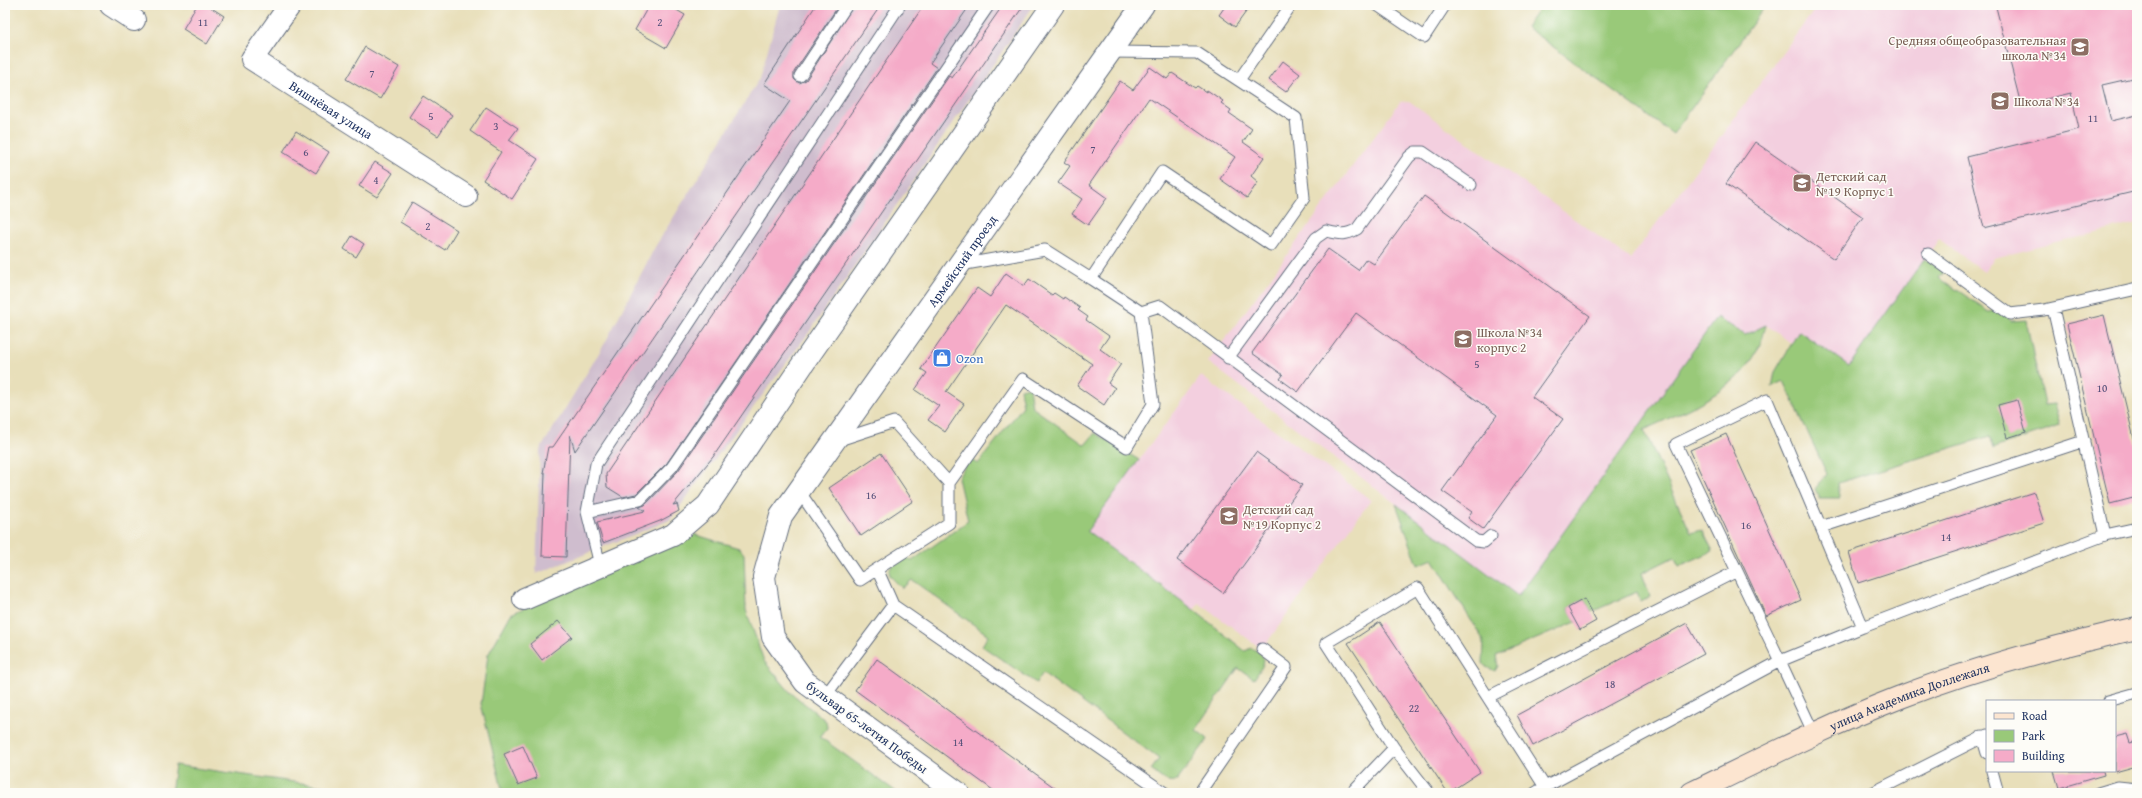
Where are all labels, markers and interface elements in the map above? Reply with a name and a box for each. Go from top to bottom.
house number: 11 [198,14,208,30]
house number: 2 [657,14,663,30]
place label: Средняя общеобразовательная школа №34 [1888,31,2066,65]
school or university icon: Средняя общеобразовательная школа №34 [2069,36,2091,58]
house number: 7 [369,65,375,81]
street label: Вишнёвая улица [286,76,377,144]
school or university icon: Школа №34 [1989,90,2011,112]
place label: Школа №34 [2014,92,2079,111]
house number: 5 [428,108,434,124]
house number: 11 [2088,110,2098,126]
house number: 3 [493,118,499,134]
house number: 7 [1090,141,1096,157]
house number: 6 [303,144,309,160]
place label: Детский сад №19 Корпус 1 [1815,167,1894,201]
house number: 4 [373,172,379,188]
school or university icon: Детский сад №19 Корпус 1 [1791,172,1813,194]
street label: Армейский проезд [923,211,1001,311]
house number: 2 [425,218,431,234]
place label: Школа №34 корпус 2 [1477,323,1542,357]
school or university icon: Школа №34 корпус 2 [1452,328,1474,350]
shop icon: Ozon [931,347,953,369]
place label: Ozon [956,349,984,368]
house number: 5 [1474,356,1480,372]
house number: 10 [2097,380,2107,396]
house number: 16 [866,487,876,503]
place label: Детский сад №19 Корпус 2 [1242,500,1321,534]
school or university icon: Детский сад №19 Корпус 2 [1218,505,1240,527]
house number: 16 [1741,517,1751,533]
house number: 14 [1941,529,1951,545]
street label: улица Академика Доллежаля [1825,657,1992,736]
street label: бульвар 65-летия Победы [802,676,932,778]
house number: 18 [1605,676,1615,692]
house number: 22 [1409,700,1419,716]
legend [1986,700,2116,772]
text: Road [2022,707,2048,724]
text: Park [2022,727,2046,744]
house number: 14 [953,734,963,750]
text: Building [2022,747,2065,764]

